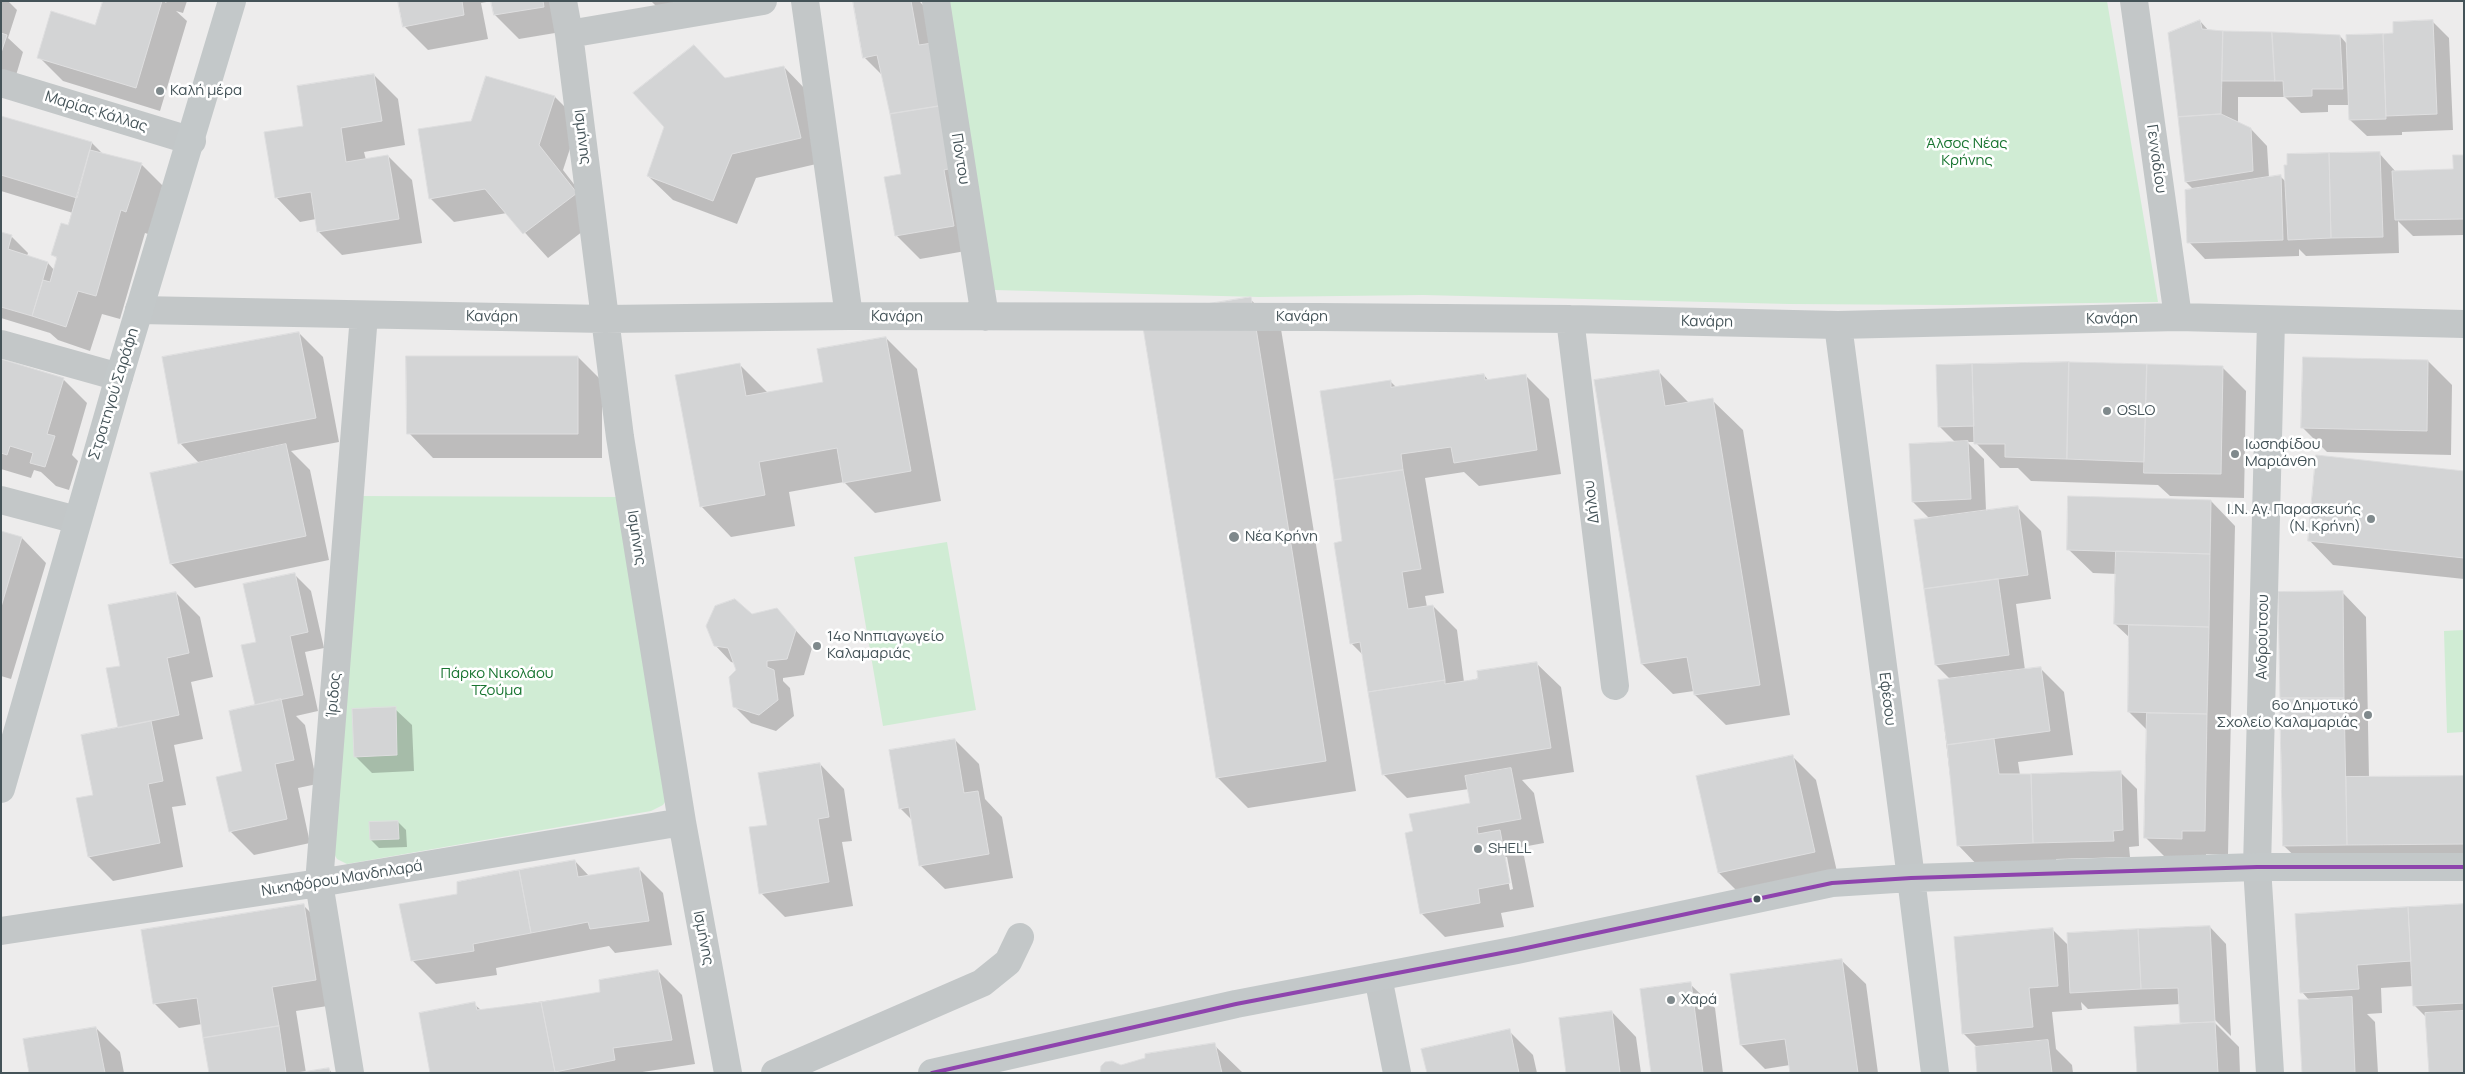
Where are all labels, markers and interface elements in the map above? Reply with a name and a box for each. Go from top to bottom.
place label: Καλή μέρα [170,82,242,100]
marker: Καλή μέρα [154,85,166,97]
street label: Μαρίας Κάλλας [43,88,149,136]
street label: Ισμήνης [570,108,594,166]
street label: Γενναδίου [2142,123,2170,195]
street label: Πόντου [947,132,973,186]
park label: Άλσος Νέας Κρήνης [1926,135,2008,170]
street label: Κανάρη [466,308,518,326]
street label: Κανάρη [871,308,923,326]
street label: Κανάρη [1276,308,1328,326]
street label: Κανάρη [2086,310,2138,328]
street label: Κανάρη [1681,313,1733,331]
street label: Στρατηγού Σαράφη [85,326,143,462]
place label: OSLO [2117,402,2155,420]
marker: OSLO [2101,405,2113,417]
place label: Ιωσηφίδου Μαριάνθη [2245,436,2320,471]
marker: Ιωσηφίδου Μαριάνθη [2229,448,2241,460]
street label: Δήλου [1580,479,1604,525]
place label: Ι.Ν. Αγ. Παρασκευής (Ν. Κρήνη) [2227,501,2361,536]
street label: Ισμήνης [623,509,649,567]
marker: Ι.Ν. Αγ. Παρασκευής (Ν. Κρήνη) [2365,513,2377,525]
place label: Νέα Κρήνη [1245,528,1318,546]
marker: Νέα Κρήνη [1227,530,1241,544]
street label: Ανδρούτσου [2253,594,2273,680]
place label: 14ο Νηπιαγωγείο Καλαμαριάς [827,628,944,663]
marker: 14ο Νηπιαγωγείο Καλαμαριάς [811,640,823,652]
park label: Πάρκο Νικολάου Τζούμα [441,665,553,700]
street label: Εφέσου [1875,671,1899,727]
street label: Ίριδος [323,672,345,718]
place label: 6ο Δημοτικό Σχολείο Καλαμαριάς [2217,697,2358,732]
marker: 6ο Δημοτικό Σχολείο Καλαμαριάς [2362,709,2374,721]
place label: SHELL [1488,840,1531,858]
marker: SHELL [1472,843,1484,855]
street label: Νικηφόρου Μανδηλαρά [260,857,424,901]
unlabelled marker [1752,894,1762,904]
street label: Ισμήνης [689,909,717,967]
place label: Χαρά [1681,991,1717,1009]
marker: Χαρά [1665,994,1677,1006]

